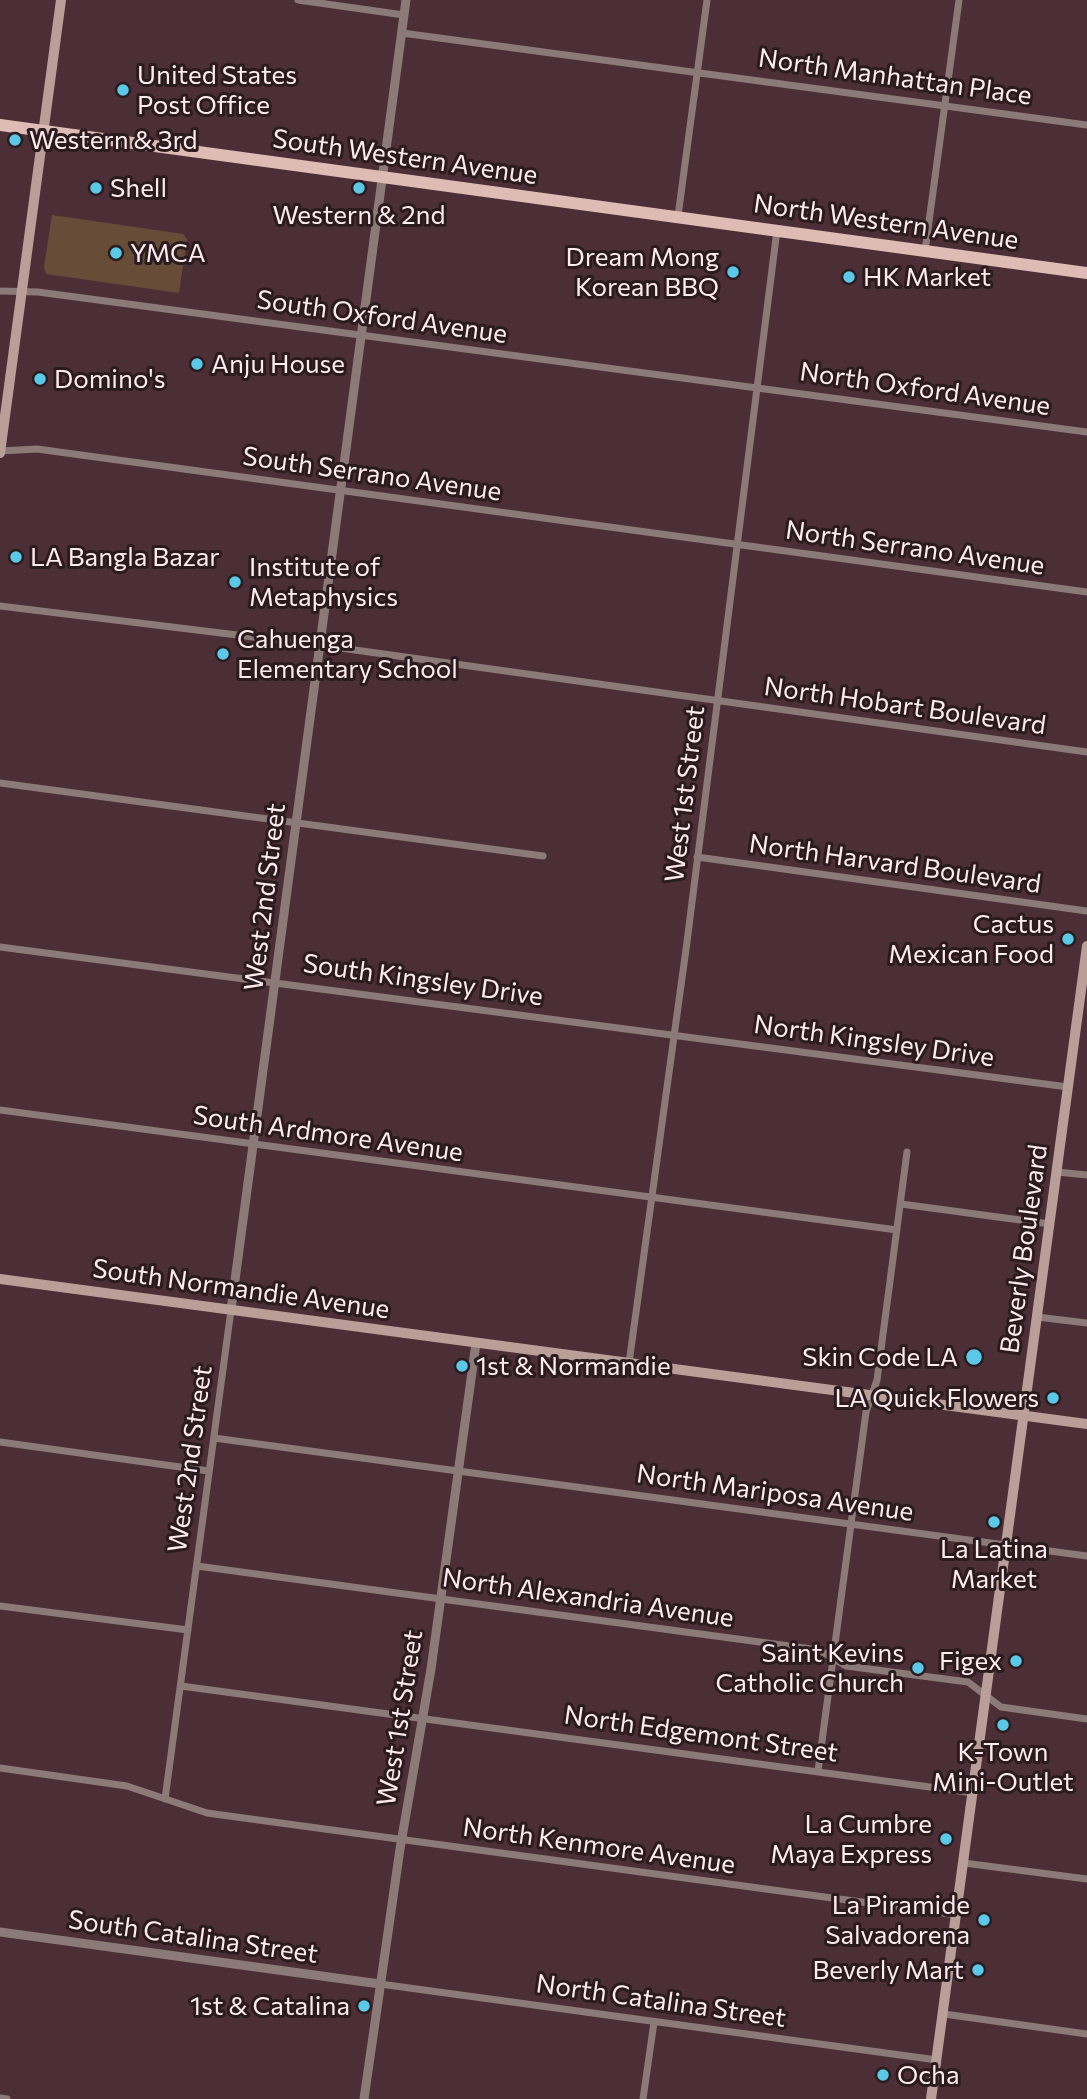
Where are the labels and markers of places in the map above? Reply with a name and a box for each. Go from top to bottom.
place label: United States Post Office [137,59,297,120]
marker: United States Post Office [115,82,131,98]
place label: Western & 3rd [29,124,197,156]
marker: Western & 3rd [7,132,23,148]
place label: Shell [110,172,167,204]
marker: Shell [88,180,104,196]
marker: Western & 2nd [351,180,367,196]
place label: Western & 2nd [272,199,446,231]
place label: YMCA [130,237,206,269]
place label: Dream Mong Korean BBQ [566,241,719,302]
marker: YMCA [108,245,124,261]
place label: HK Market [863,261,991,293]
marker: Dream Mong Korean BBQ [725,264,741,280]
marker: HK Market [841,269,857,285]
place label: Anju House [211,348,345,380]
marker: Anju House [189,356,205,372]
place label: Domino's [54,363,166,395]
marker: Domino's [32,371,48,387]
place label: LA Bangla Bazar [30,541,220,573]
marker: LA Bangla Bazar [8,549,24,565]
place label: Institute of Metaphysics [249,551,398,612]
marker: Institute of Metaphysics [227,574,243,590]
place label: Cahuenga Elementary School [237,623,458,684]
marker: Cahuenga Elementary School [215,646,231,662]
place label: Cactus Mexican Food [888,908,1054,970]
marker: Cactus Mexican Food [1060,931,1076,947]
place label: Skin Code LA [802,1341,958,1373]
marker: Skin Code LA [964,1347,984,1367]
place label: 1st & Normandie [476,1350,671,1382]
marker: 1st & Normandie [454,1358,470,1374]
place label: LA Quick Flowers [834,1382,1039,1414]
marker: LA Quick Flowers [1045,1390,1061,1406]
marker: La Latina Market [986,1514,1002,1530]
place label: La Latina Market [940,1533,1048,1594]
place label: Saint Kevins Catholic Church [715,1637,904,1698]
place label: Figex [939,1645,1002,1677]
marker: Figex [1008,1653,1024,1669]
marker: Saint Kevins Catholic Church [910,1660,926,1676]
marker: K-Town Mini-Outlet [995,1717,1011,1733]
place label: K-Town Mini-Outlet [932,1736,1074,1798]
place label: La Cumbre Maya Express [770,1808,932,1870]
marker: La Cumbre Maya Express [938,1831,954,1847]
place label: La Piramide Salvadorena [825,1889,970,1951]
marker: La Piramide Salvadorena [976,1912,992,1928]
place label: Beverly Mart [813,1954,964,1986]
marker: Beverly Mart [970,1962,986,1978]
place label: 1st & Catalina [190,1990,350,2022]
marker: 1st & Catalina [356,1998,372,2014]
place label: Ocha [897,2059,960,2091]
marker: Ocha [875,2067,891,2083]

